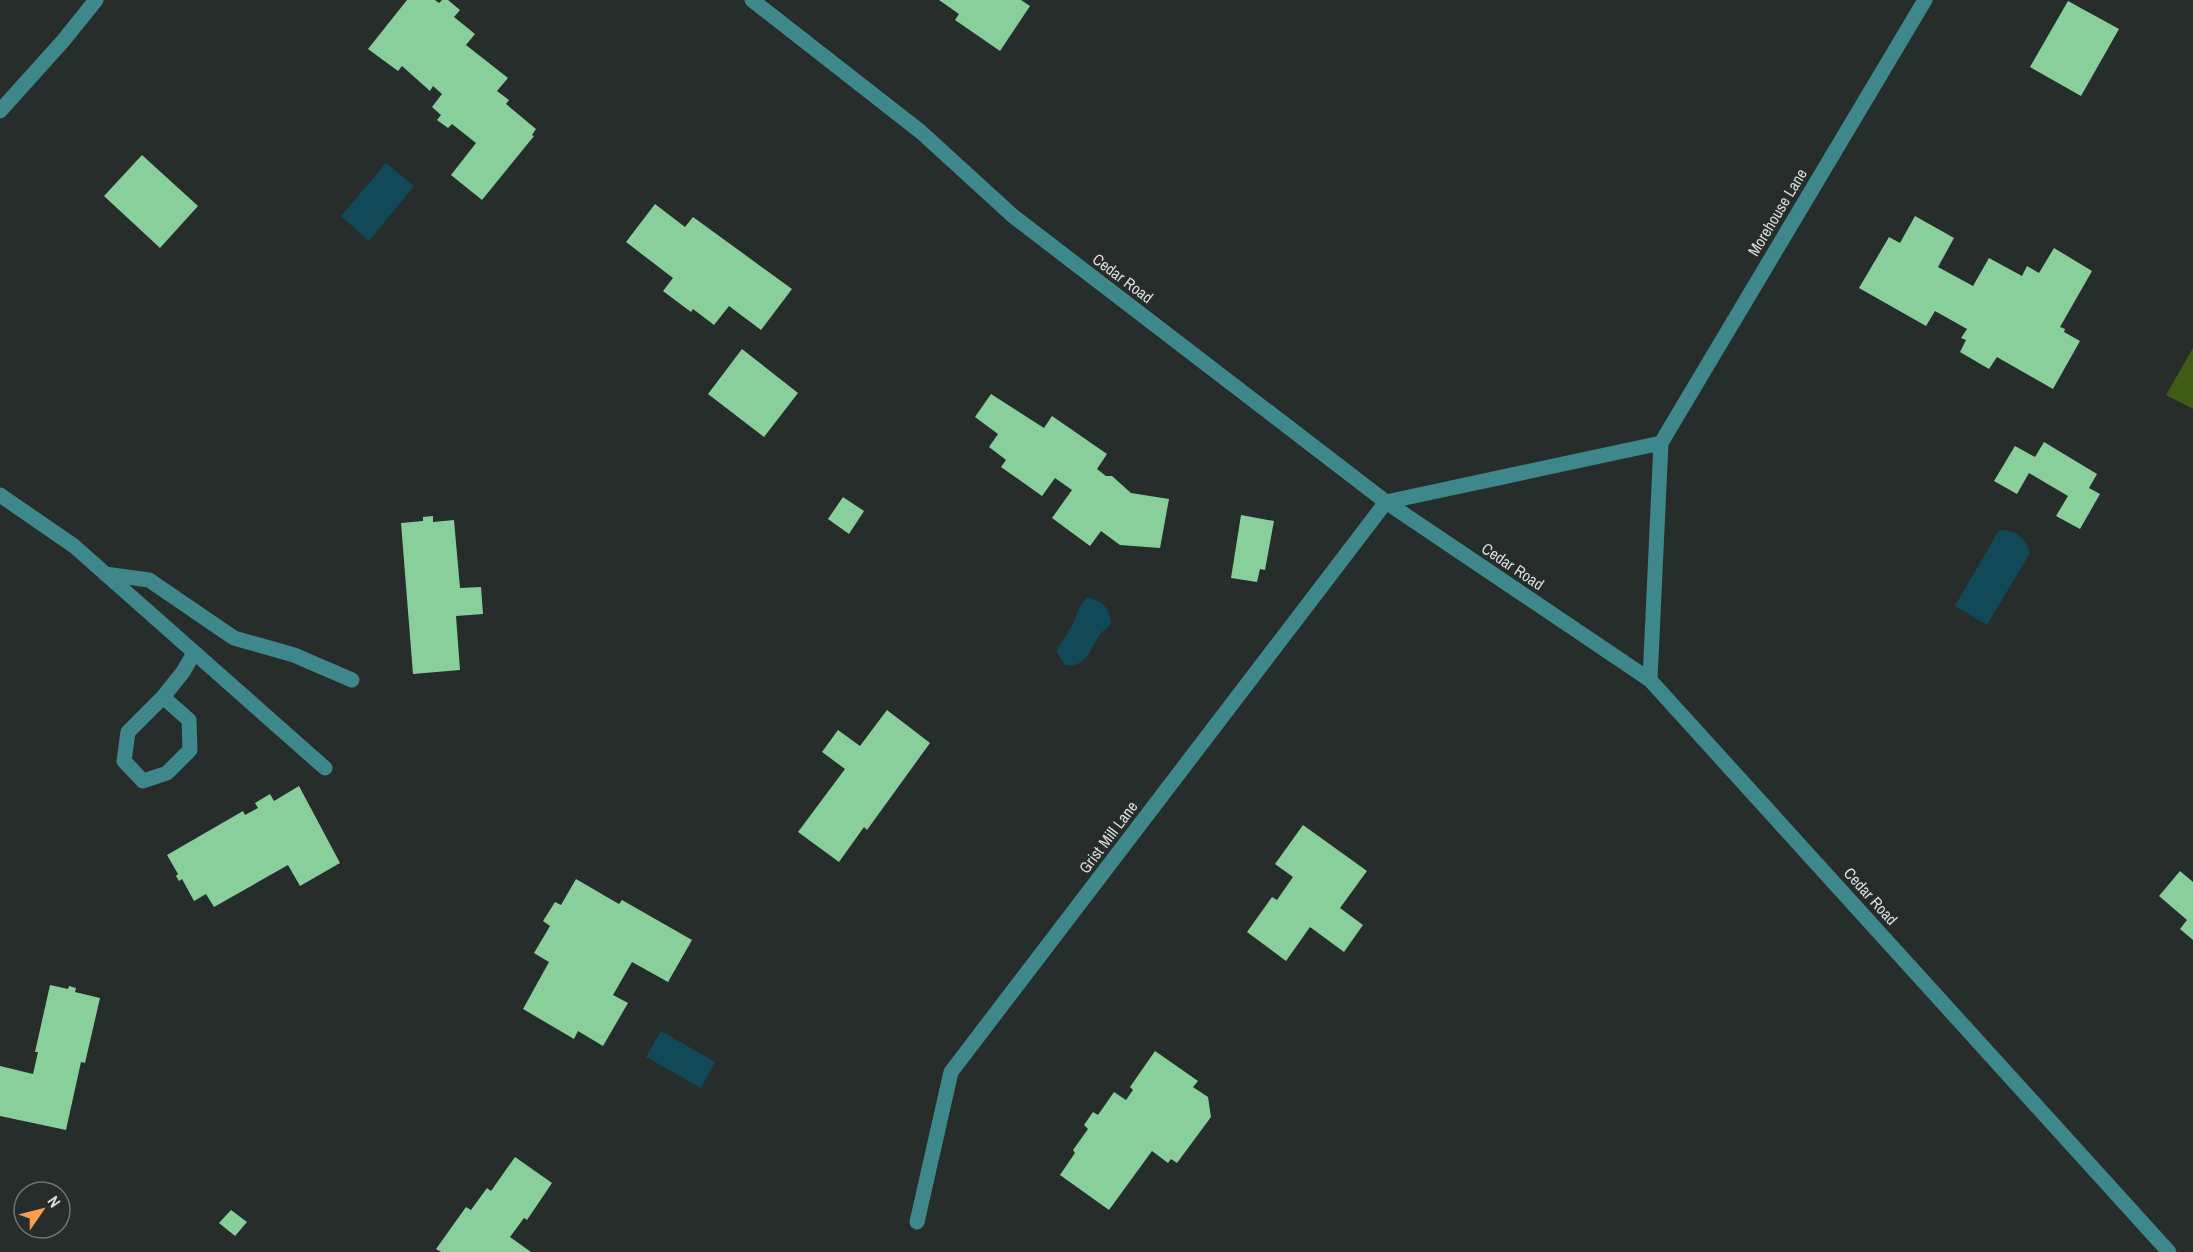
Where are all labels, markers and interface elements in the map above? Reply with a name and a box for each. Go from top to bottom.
street label: Morehouse Lane [1742,164,1812,260]
street label: Cedar Road [1088,248,1158,308]
street label: Cedar Road [1478,537,1548,595]
street label: Grist Mill Lane [1074,796,1142,878]
street label: Cedar Road [1839,862,1903,930]
north arrow [12,1180,72,1240]
text: N [43,1191,66,1212]

